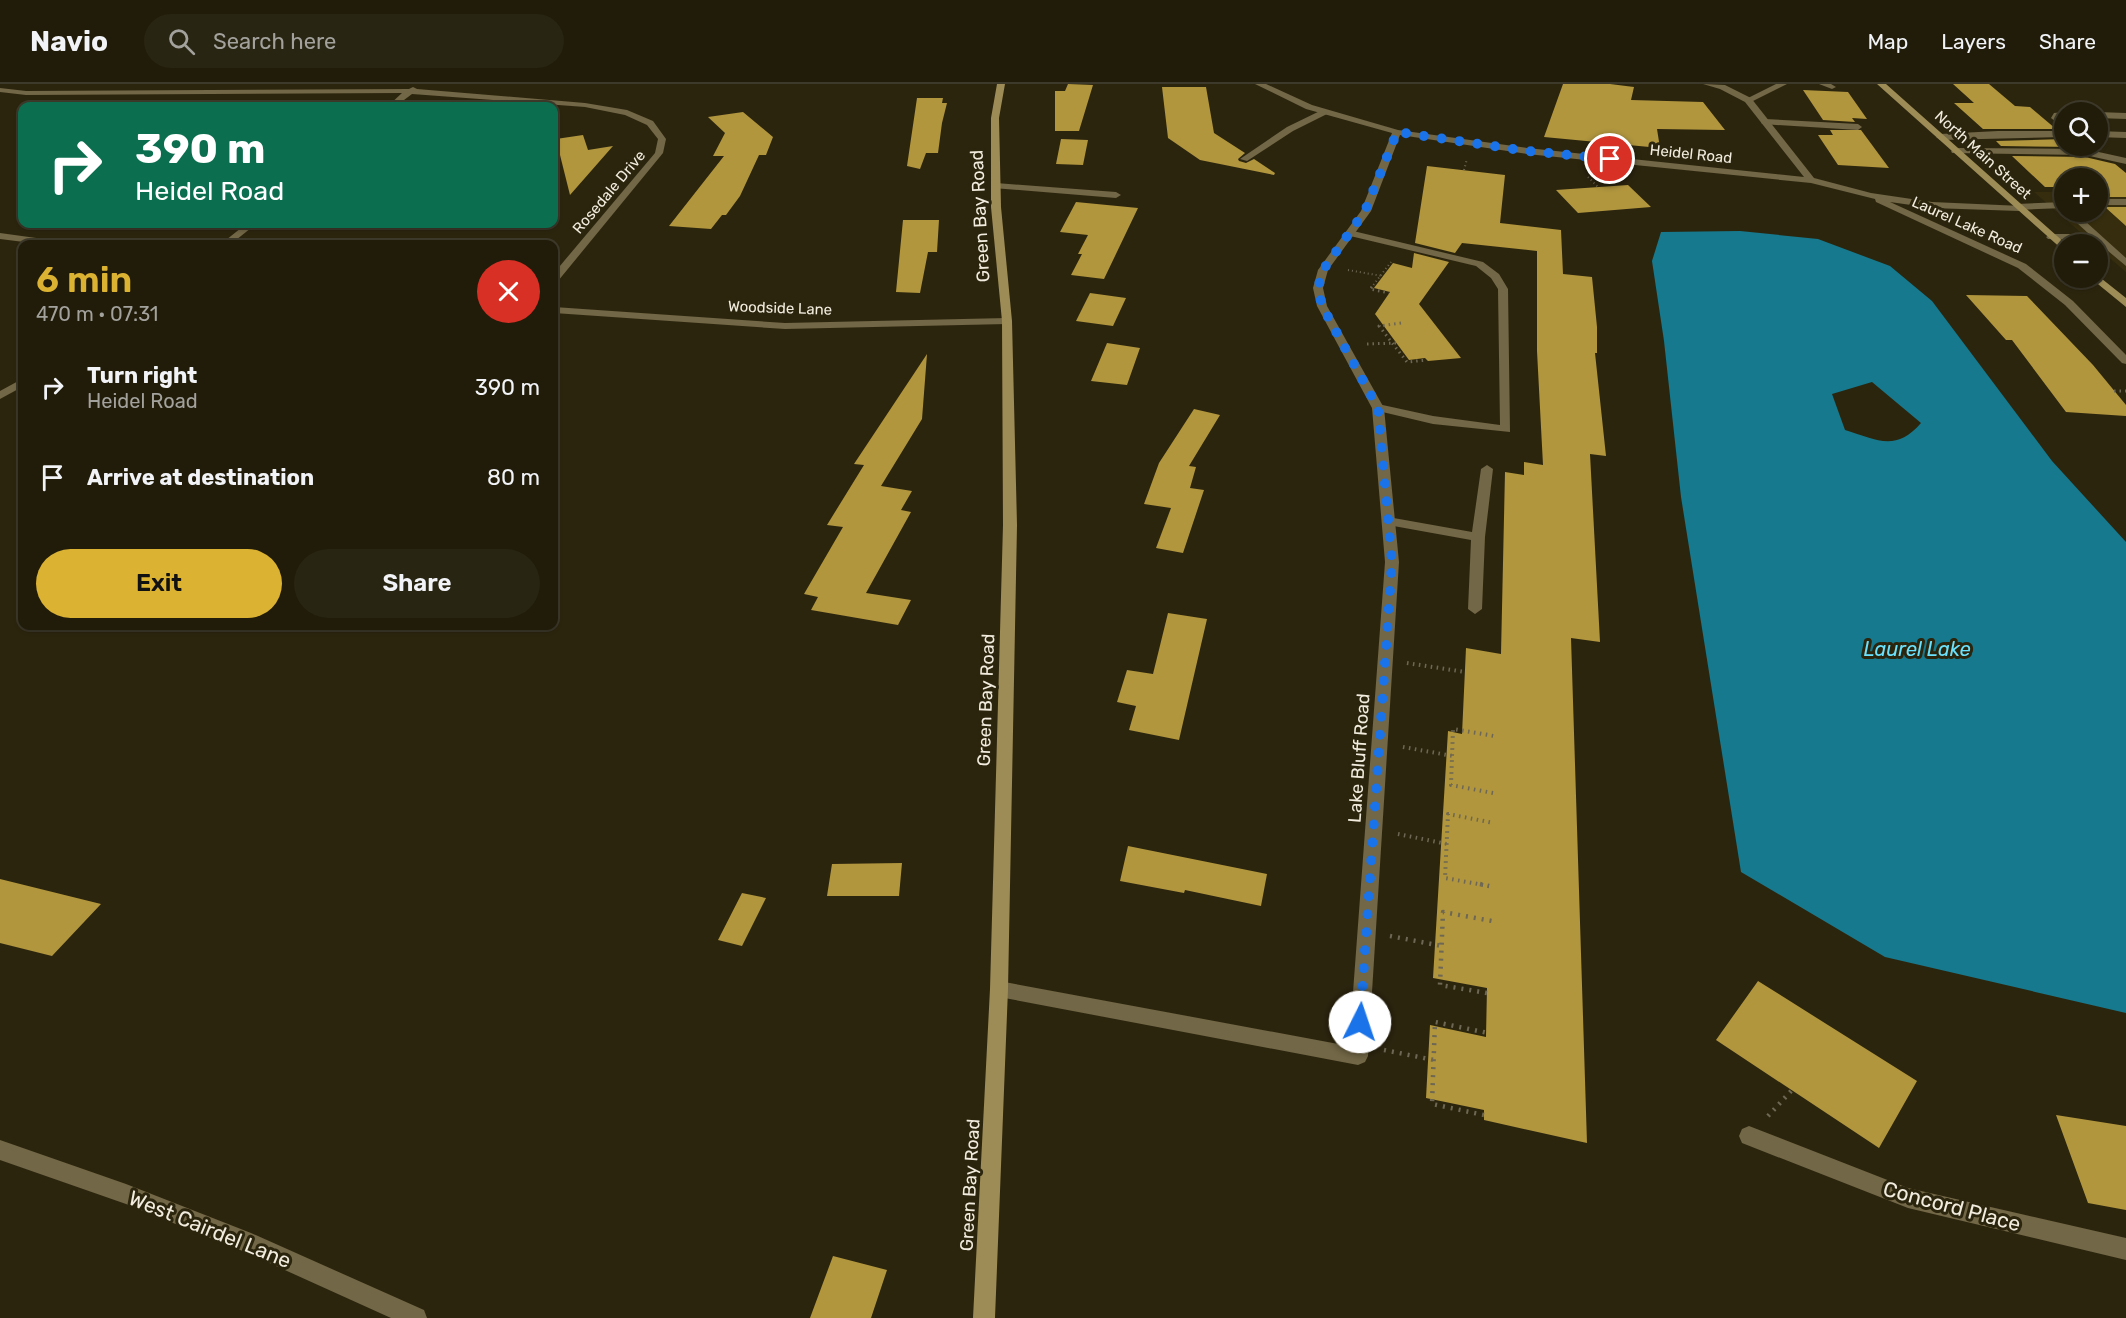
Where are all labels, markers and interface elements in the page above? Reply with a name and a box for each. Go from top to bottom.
search box [144,14,564,68]
text: Navio [30,25,108,58]
icon: search [165,25,198,58]
text: Search here [213,28,336,55]
text: Map [1867,29,1908,54]
text: Layers [1941,29,2006,54]
text: Share [2039,29,2096,54]
map controls [2054,102,2108,288]
button: search [2054,102,2108,156]
street label: North Main Street [1931,107,2035,203]
text: 390 m [135,124,266,174]
icon: right [36,126,114,204]
pin [1584,133,1635,184]
street label: Heidel Road [1649,141,1733,167]
icon: arrive [1593,142,1626,175]
street label: Rosedale Drive [569,147,649,237]
street label: Green Bay Road [966,149,994,283]
button: + [2054,168,2108,222]
text: Heidel Road [135,175,284,207]
street label: Laurel Lake Road [1909,193,2025,257]
button: − [2054,234,2108,288]
text: 6 min [36,258,132,301]
button: close [477,260,540,323]
street label: Woodside Lane [728,297,832,319]
text: 470 m · 07:31 [36,302,158,326]
text: Turn right [87,362,197,389]
icon: right [36,371,69,404]
text: 390 m [475,374,540,401]
text: Heidel Road [87,389,198,413]
icon: arrive [36,461,69,494]
text: Arrive at destination [87,464,314,491]
text: 80 m [487,464,540,491]
button: Exit [36,549,282,618]
button: Share [294,549,540,618]
street label: Green Bay Road [973,633,999,767]
water label: Laurel Lake [1863,637,1971,661]
street label: Lake Bluff Road [1344,693,1374,823]
position arrow [1328,990,1392,1054]
street label: Green Bay Road [956,1118,984,1252]
street label: Concord Place [1881,1176,2023,1236]
street label: West Cairdel Lane [125,1185,295,1273]

